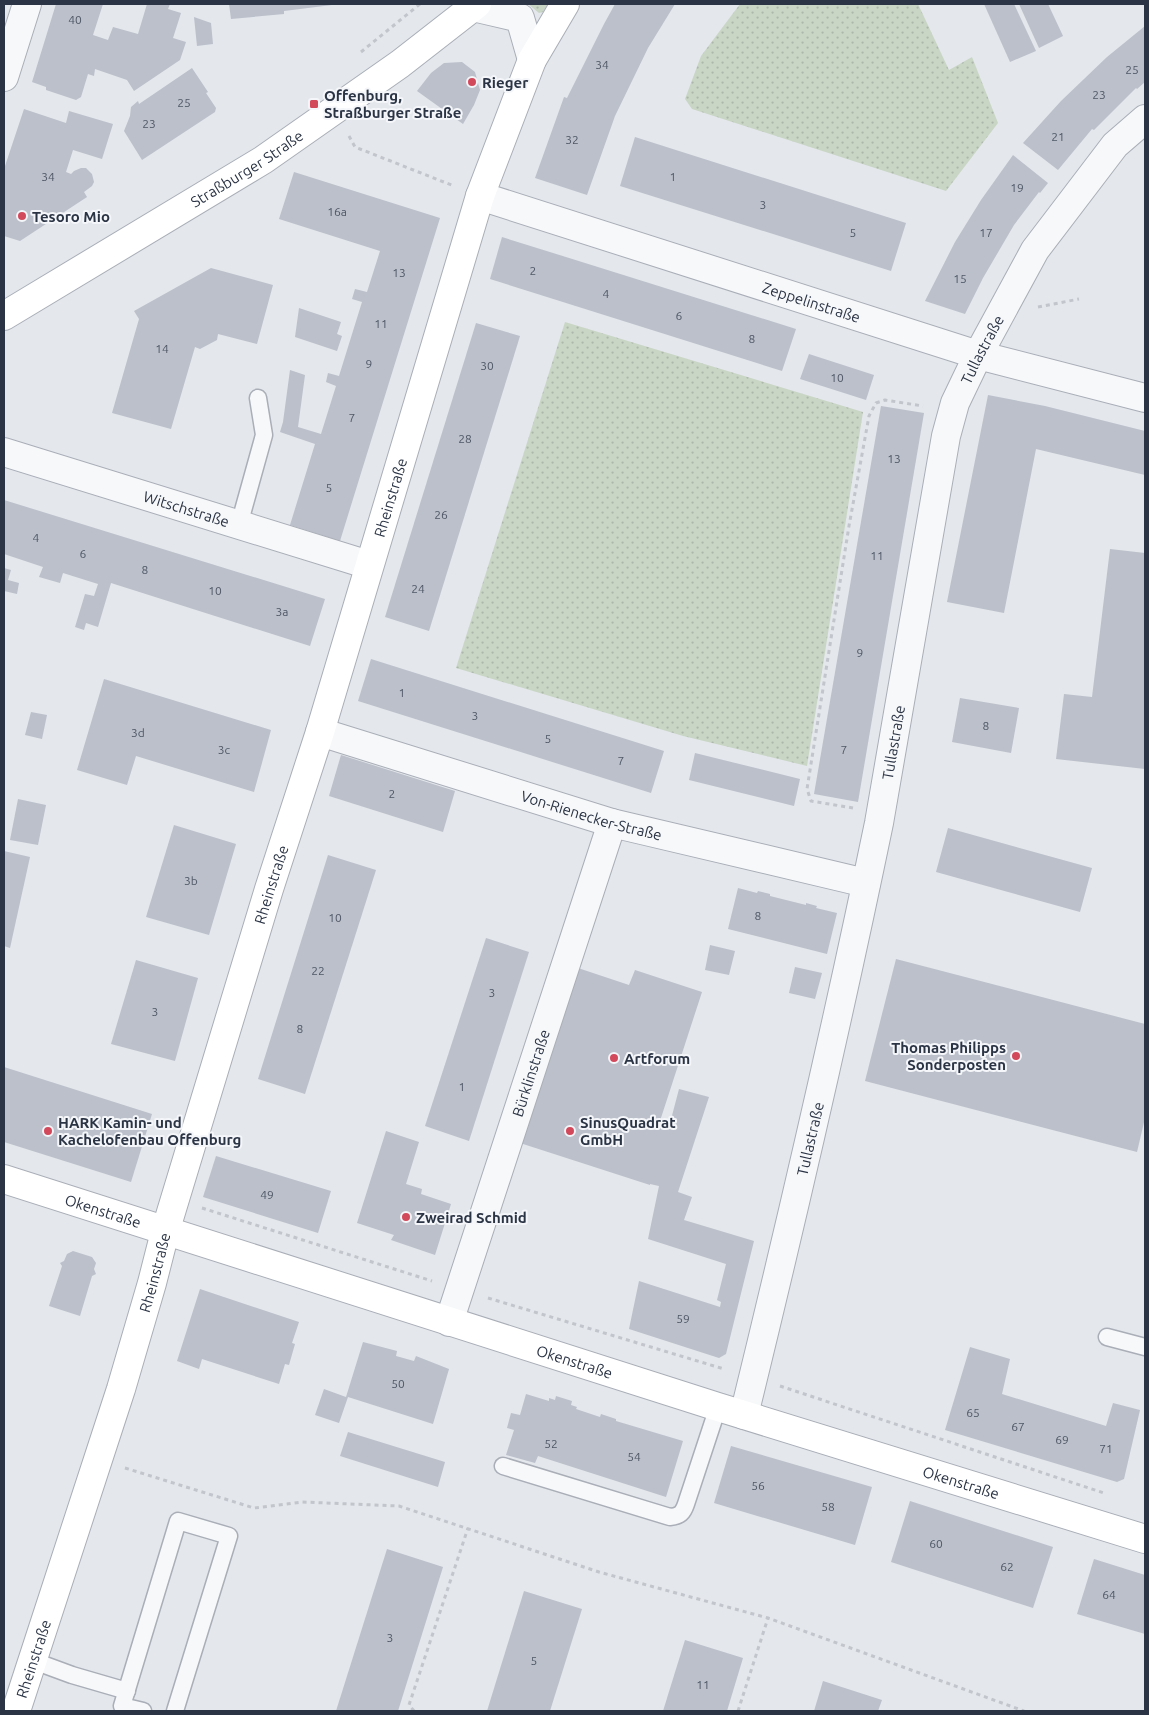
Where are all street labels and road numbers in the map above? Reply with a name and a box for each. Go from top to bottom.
street label: Straßburger Straße [187,126,306,210]
street label: Zeppelinstraße [760,278,863,325]
street label: Tullastraße [957,312,1007,387]
street label: Rheinstraße [370,456,410,539]
street label: Witschstraße [141,487,231,530]
street label: Tullastraße [878,704,908,781]
street label: Von-Rienecker-Straße [519,787,664,843]
street label: Rheinstraße [250,843,291,926]
street label: Bürklinstraße [508,1027,553,1119]
street label: Tullastraße [793,1100,826,1177]
street label: Okenstraße [63,1191,143,1231]
street label: Rheinstraße [135,1231,173,1314]
street label: Okenstraße [534,1341,615,1381]
street label: Okenstraße [921,1462,1001,1502]
street label: Rheinstraße [12,1617,54,1700]

